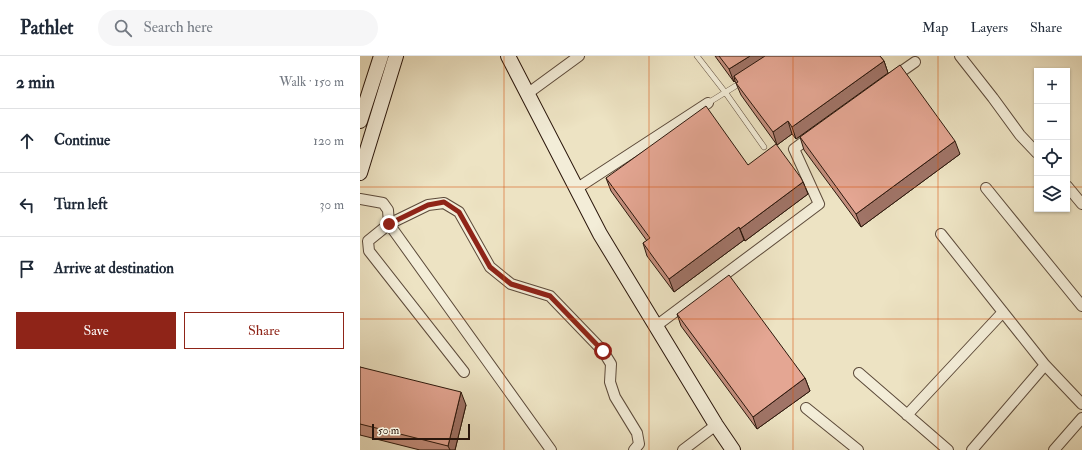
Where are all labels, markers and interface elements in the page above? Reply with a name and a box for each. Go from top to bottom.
search box [98,10,378,46]
text: Pathlet [20,16,74,40]
icon: search [112,17,134,39]
text: Search here [144,18,213,37]
text: Map [922,19,948,36]
text: Layers [970,19,1008,36]
text: Share [1030,19,1062,36]
map controls [1034,68,1070,212]
button: + [1034,68,1070,104]
text: 2 min [16,72,55,93]
text: Walk · 150 m [279,74,344,90]
button: − [1034,104,1070,140]
icon: ahead [16,130,38,152]
text: Continue [54,131,110,150]
text: 120 m [313,133,344,149]
button: locate [1034,140,1070,176]
button: layers [1034,176,1070,212]
icon: left [16,194,38,216]
text: Turn left [54,195,108,214]
text: 30 m [320,197,344,213]
route end [380,215,398,233]
icon: arrive [16,258,38,280]
text: Arrive at destination [54,259,174,278]
button: Save [16,312,176,349]
button: Share [184,312,344,349]
route start [594,342,612,360]
scale bar [372,422,470,441]
text: 50 m [378,424,399,437]

